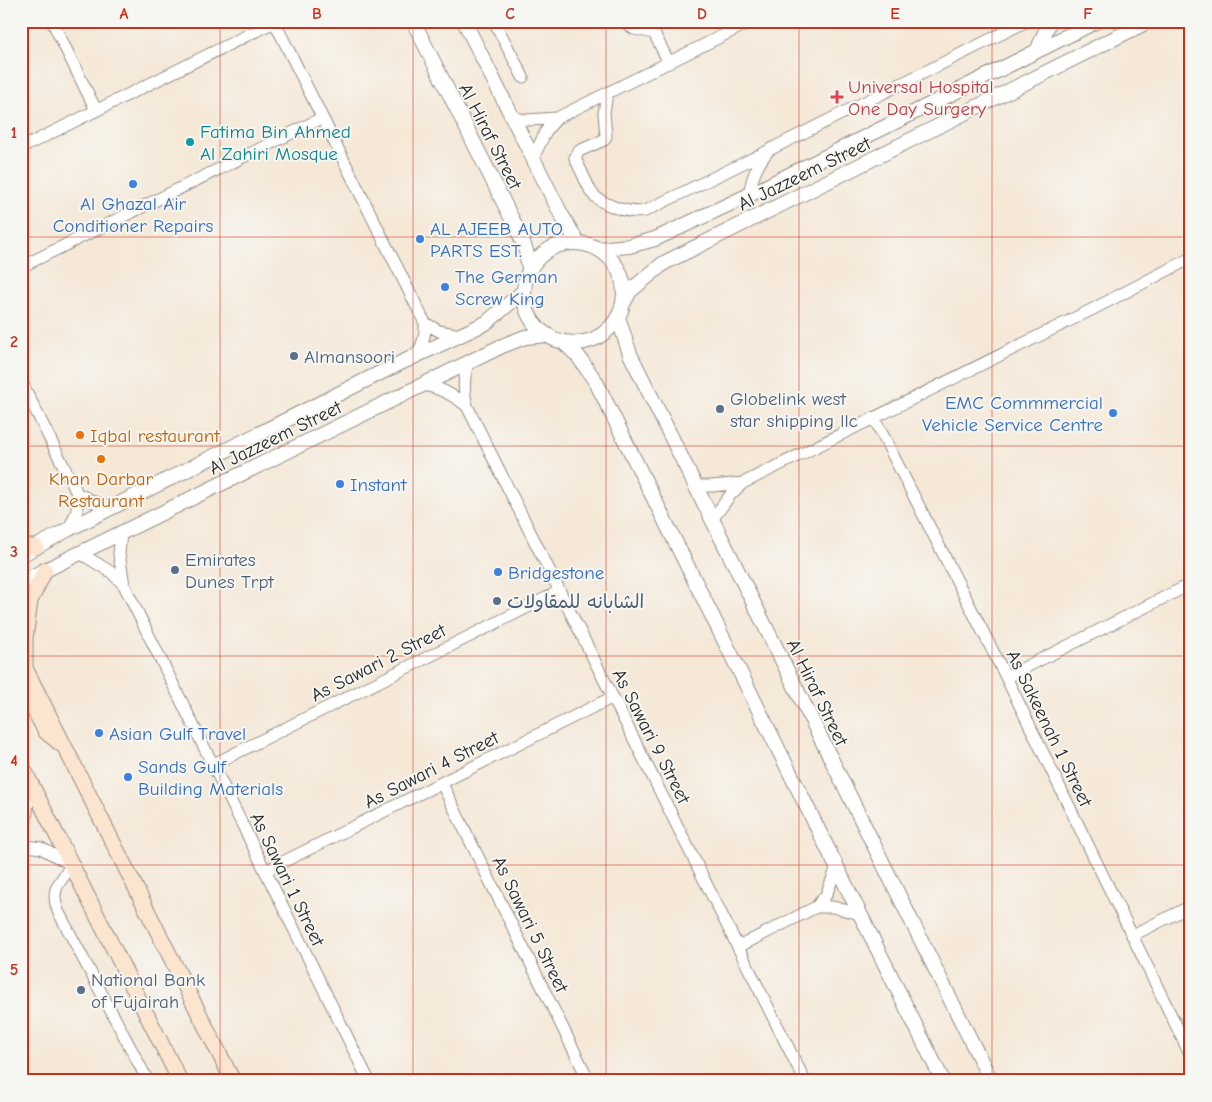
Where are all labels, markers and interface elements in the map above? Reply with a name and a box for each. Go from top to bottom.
text: A [120,5,129,23]
text: B [312,5,322,23]
text: C [505,5,515,23]
text: D [697,5,707,23]
text: E [890,5,900,23]
text: F [1083,5,1093,23]
place label: Universal Hospital One Day Surgery [848,76,994,120]
street label: Al Hiraf Street [454,80,526,194]
marker: Universal Hospital One Day Surgery [830,90,844,104]
place label: Fatima Bin Ahmed Al Zahiri Mosque [200,121,351,165]
text: 1 [11,124,17,142]
street label: Al Jazzeem Street [735,132,875,216]
marker: Fatima Bin Ahmed Al Zahiri Mosque [184,136,196,148]
marker: Al Ghazal Air Conditioner Repairs [127,178,139,190]
place label: Al Ghazal Air Conditioner Repairs [53,193,213,237]
place label: AL AJEEB AUTO PARTS EST. [430,218,563,262]
marker: AL AJEEB AUTO PARTS EST. [414,233,426,245]
place label: The German Screw King [455,266,558,310]
marker: The German Screw King [439,281,451,293]
text: 2 [10,333,18,351]
place label: Almansoori [304,346,395,368]
marker: Almansoori [288,350,300,362]
place label: Globelink west star shipping llc [730,388,858,432]
place label: EMC Commmercial Vehicle Service Centre [922,392,1103,436]
street label: Al Jazzeem Street [206,396,346,480]
marker: Globelink west star shipping llc [714,403,726,415]
marker: EMC Commmercial Vehicle Service Centre [1107,407,1119,419]
place label: Iqbal restaurant [90,425,220,447]
marker: Iqbal restaurant [74,429,86,441]
marker: Khan Darbar Restaurant [95,453,107,465]
place label: Khan Darbar Restaurant [49,468,154,512]
place label: Instant [350,474,407,496]
marker: Instant [334,478,346,490]
text: 3 [10,543,18,561]
place label: Emirates Dunes Trpt [185,549,274,593]
place label: Bridgestone [508,562,604,584]
marker: Emirates Dunes Trpt [169,564,181,576]
marker: Bridgestone [492,566,504,578]
place label: الشابانه للمقاولات [507,591,644,613]
marker: الشابانه للمقاولات [491,595,503,607]
street label: As Sawari 2 Street [307,619,450,706]
street label: Al Hiraf Street [782,636,853,750]
street label: As Sakeenah 1 Street [1002,646,1097,811]
street label: As Sawari 9 Street [608,665,695,808]
place label: Asian Gulf Travel [109,723,246,745]
street label: As Sawari 4 Street [361,726,503,813]
marker: Asian Gulf Travel [93,727,105,739]
text: 4 [10,752,18,770]
place label: Sands Gulf Building Materials [138,756,283,800]
marker: Sands Gulf Building Materials [122,771,134,783]
street label: As Sawari 1 Street [245,809,329,950]
street label: As Sawari 5 Street [488,853,573,997]
text: 5 [10,961,18,979]
place label: National Bank of Fujairah [91,969,206,1013]
marker: National Bank of Fujairah [75,984,87,996]

